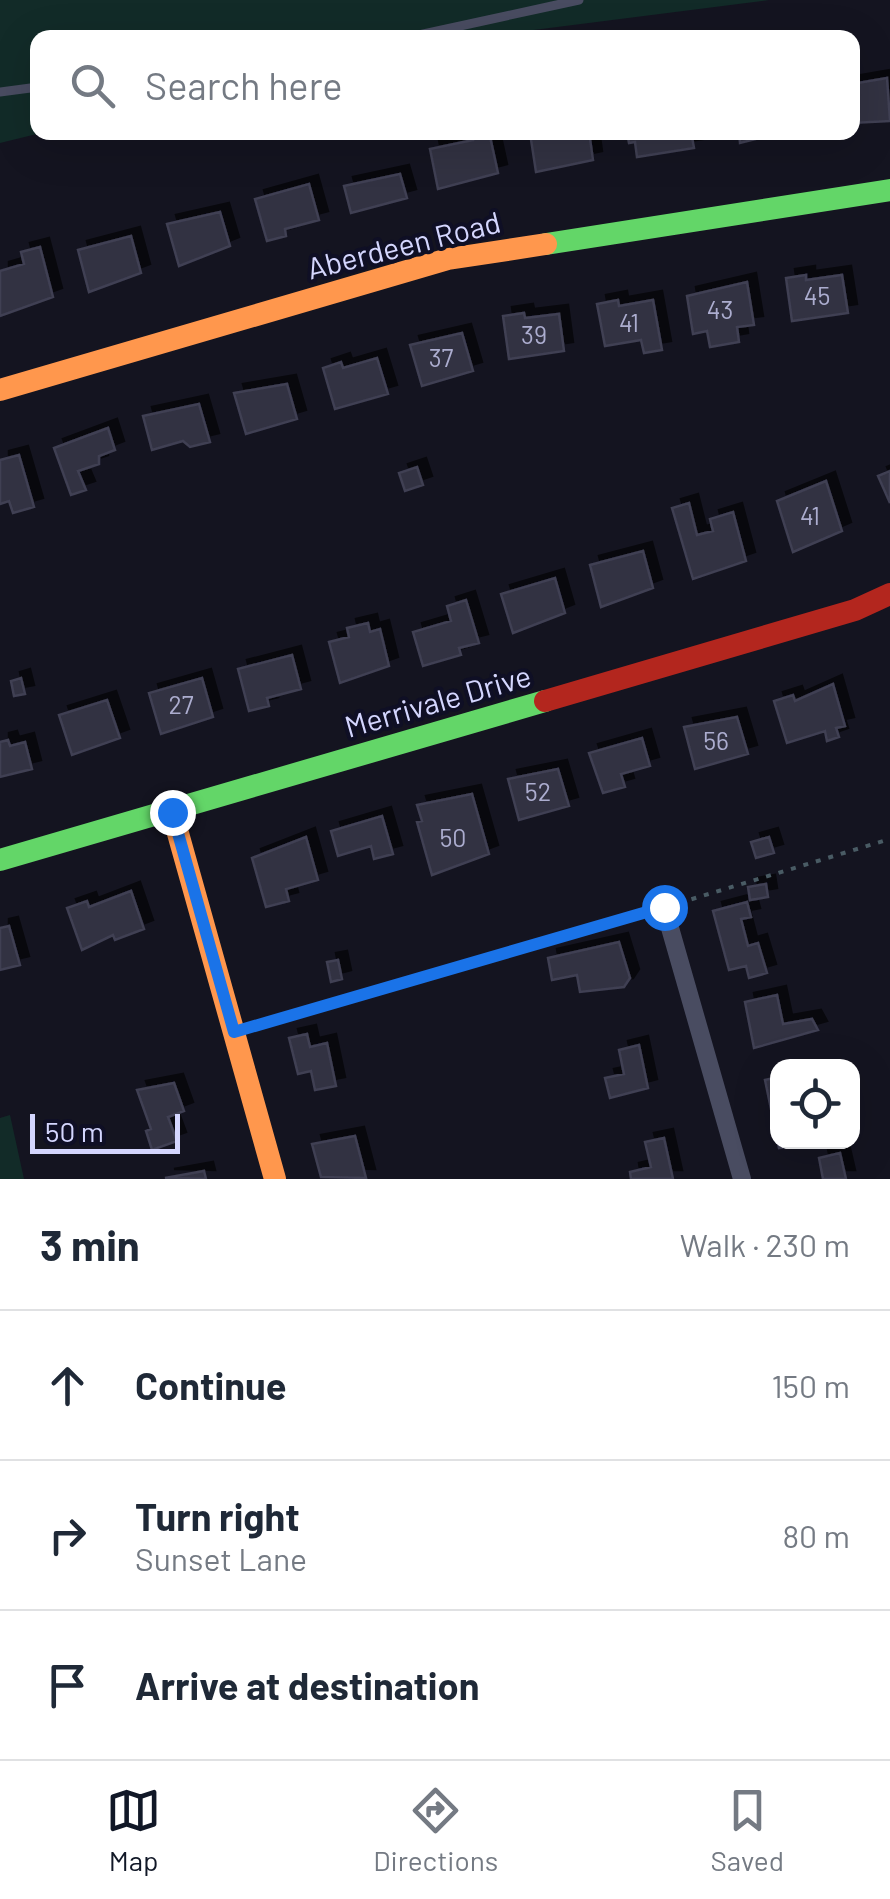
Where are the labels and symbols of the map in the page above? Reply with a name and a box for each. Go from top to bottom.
street label: Aberdeen Road [303,203,504,285]
house number: 45 [804,280,830,310]
house number: 43 [707,294,733,324]
house number: 41 [619,307,639,337]
house number: 39 [521,319,547,349]
house number: 37 [429,342,454,372]
house number: 41 [800,500,820,530]
street label: Merrivale Drive [340,656,535,744]
house number: 27 [168,689,194,719]
house number: 56 [703,725,729,755]
house number: 52 [525,776,551,806]
route end [150,790,196,836]
house number: 50 [440,822,466,852]
route start [642,885,688,931]
scale bar [30,1109,180,1154]

